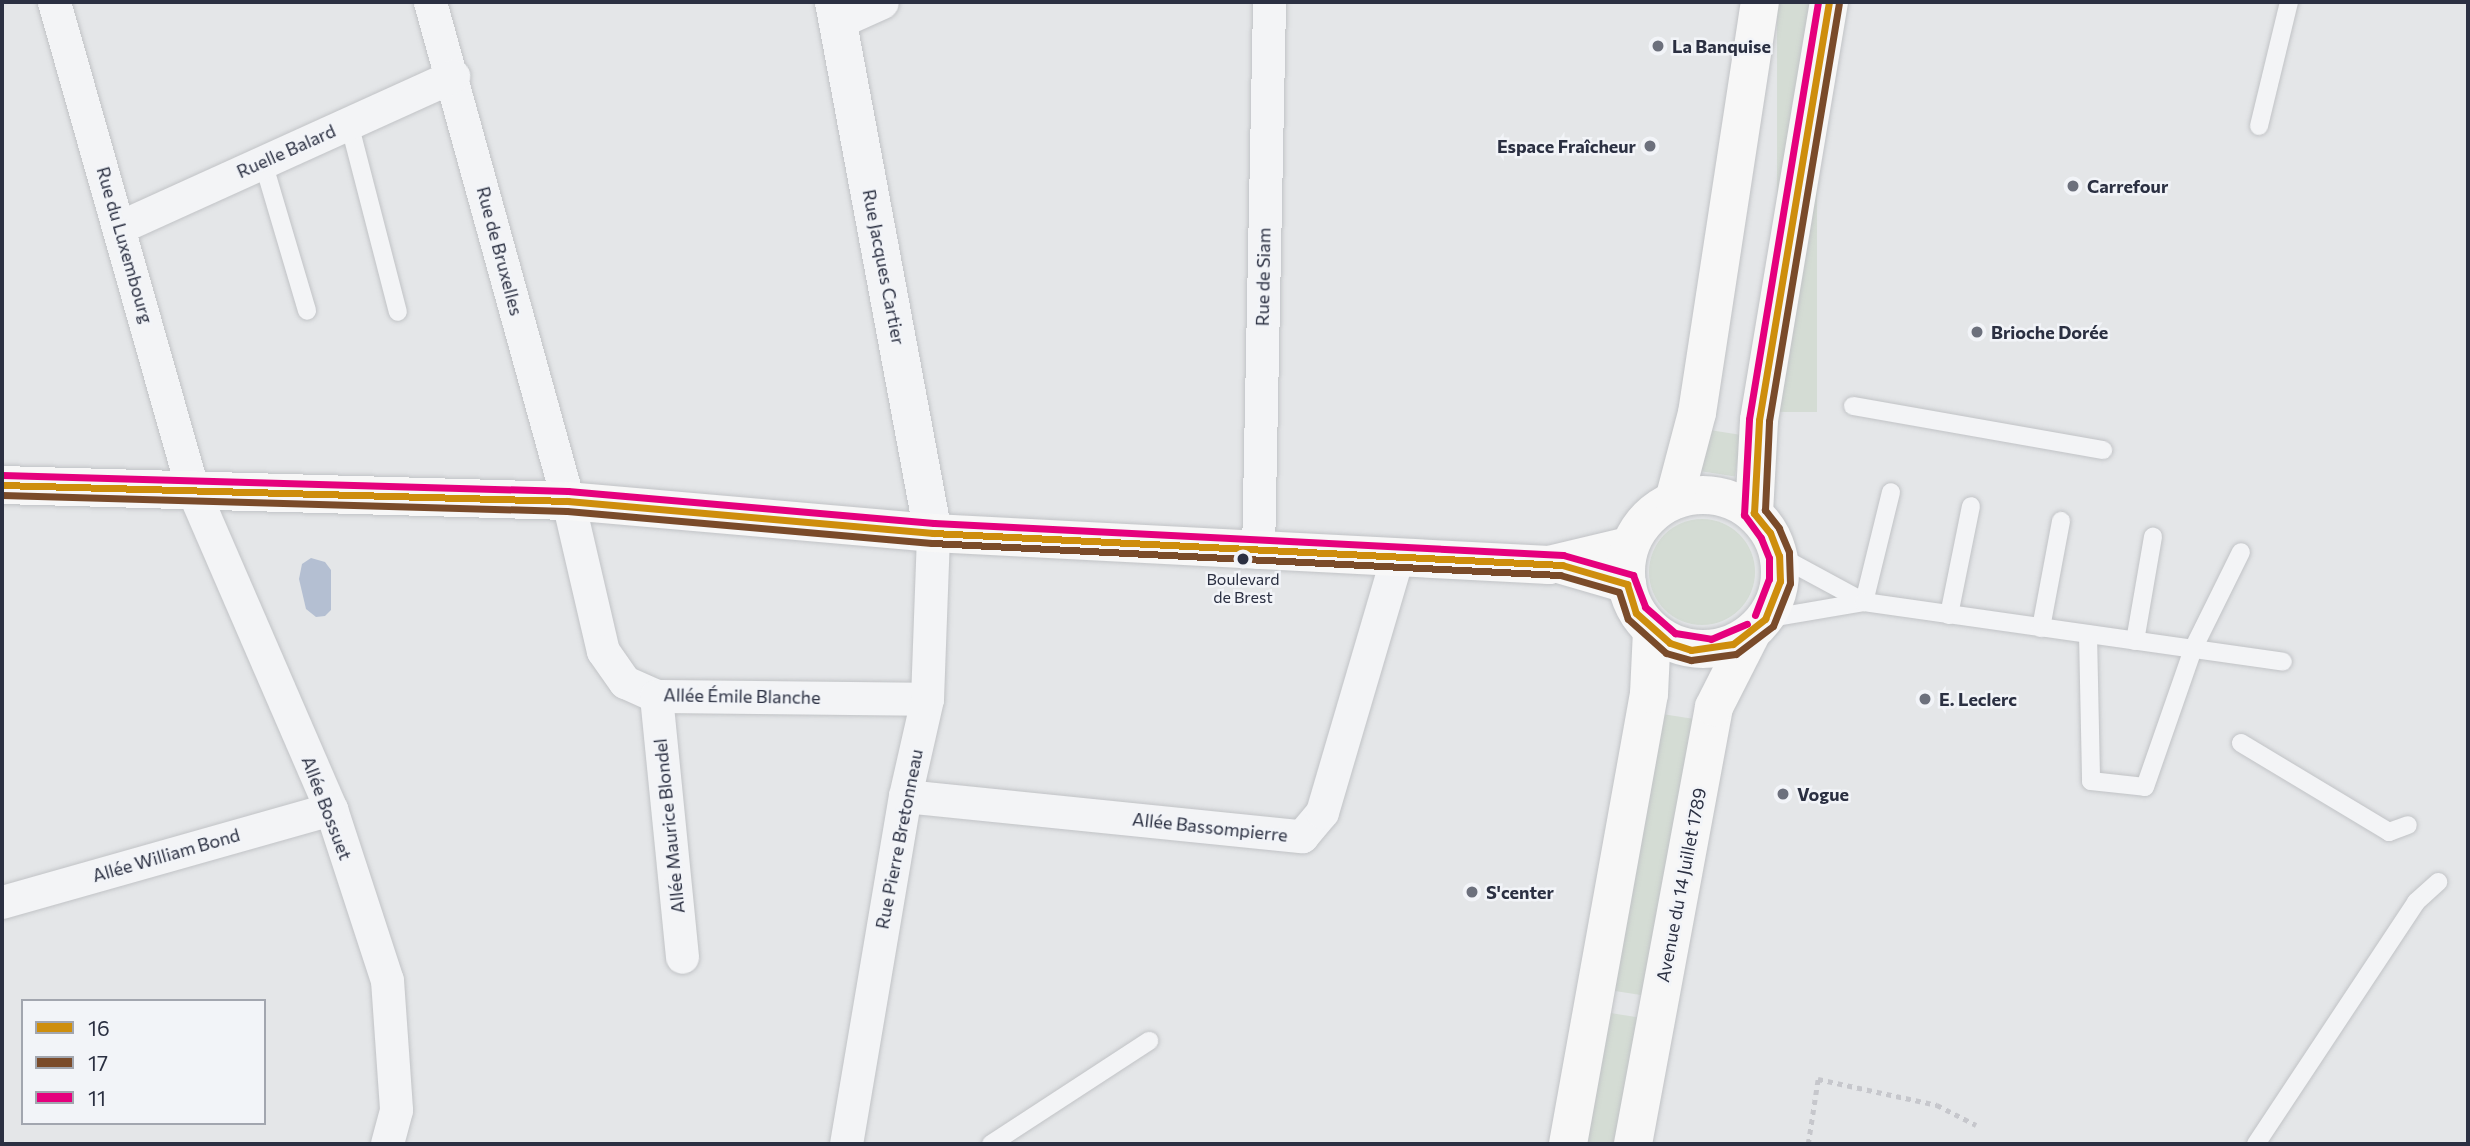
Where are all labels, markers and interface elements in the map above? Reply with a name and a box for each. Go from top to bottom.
place label: La Banquise [1672,35,1771,57]
marker: La Banquise [1650,38,1666,54]
street label: Ruelle Balard [233,120,339,182]
place label: Espace Fraîcheur [1497,135,1636,157]
marker: Espace Fraîcheur [1642,138,1658,154]
street label: Rue du Luxembourg [92,164,158,326]
place label: Carrefour [2087,175,2168,197]
marker: Carrefour [2065,178,2081,194]
street label: Rue de Bruxelles [472,184,528,318]
street label: Rue Jacques Cartier [858,187,910,347]
street label: Rue de Siam [1251,228,1275,326]
place label: Brioche Dorée [1991,321,2108,343]
marker: Brioche Dorée [1969,324,1985,340]
marker: Boulevard de Brest [1236,552,1250,566]
place label: Boulevard de Brest [1207,569,1279,607]
street label: Allée Émile Blanche [663,684,821,708]
place label: E. Leclerc [1939,688,2017,710]
marker: E. Leclerc [1917,691,1933,707]
street label: Allée Maurice Blondel [649,737,689,915]
street label: Rue Pierre Bretonneau [871,747,927,931]
street label: Allée Bossuet [297,753,357,863]
place label: Vogue [1797,783,1849,805]
street label: Avenue du 14 Juillet 1789 [1652,786,1710,984]
marker: Vogue [1775,786,1791,802]
street label: Allée Bassompierre [1131,808,1289,846]
street label: Allée William Bond [90,824,242,886]
place label: S'center [1486,881,1554,903]
marker: S'center [1464,884,1480,900]
legend [21,999,266,1125]
text: 16 [88,1015,110,1040]
text: 17 [88,1050,108,1075]
text: 11 [88,1085,106,1110]

